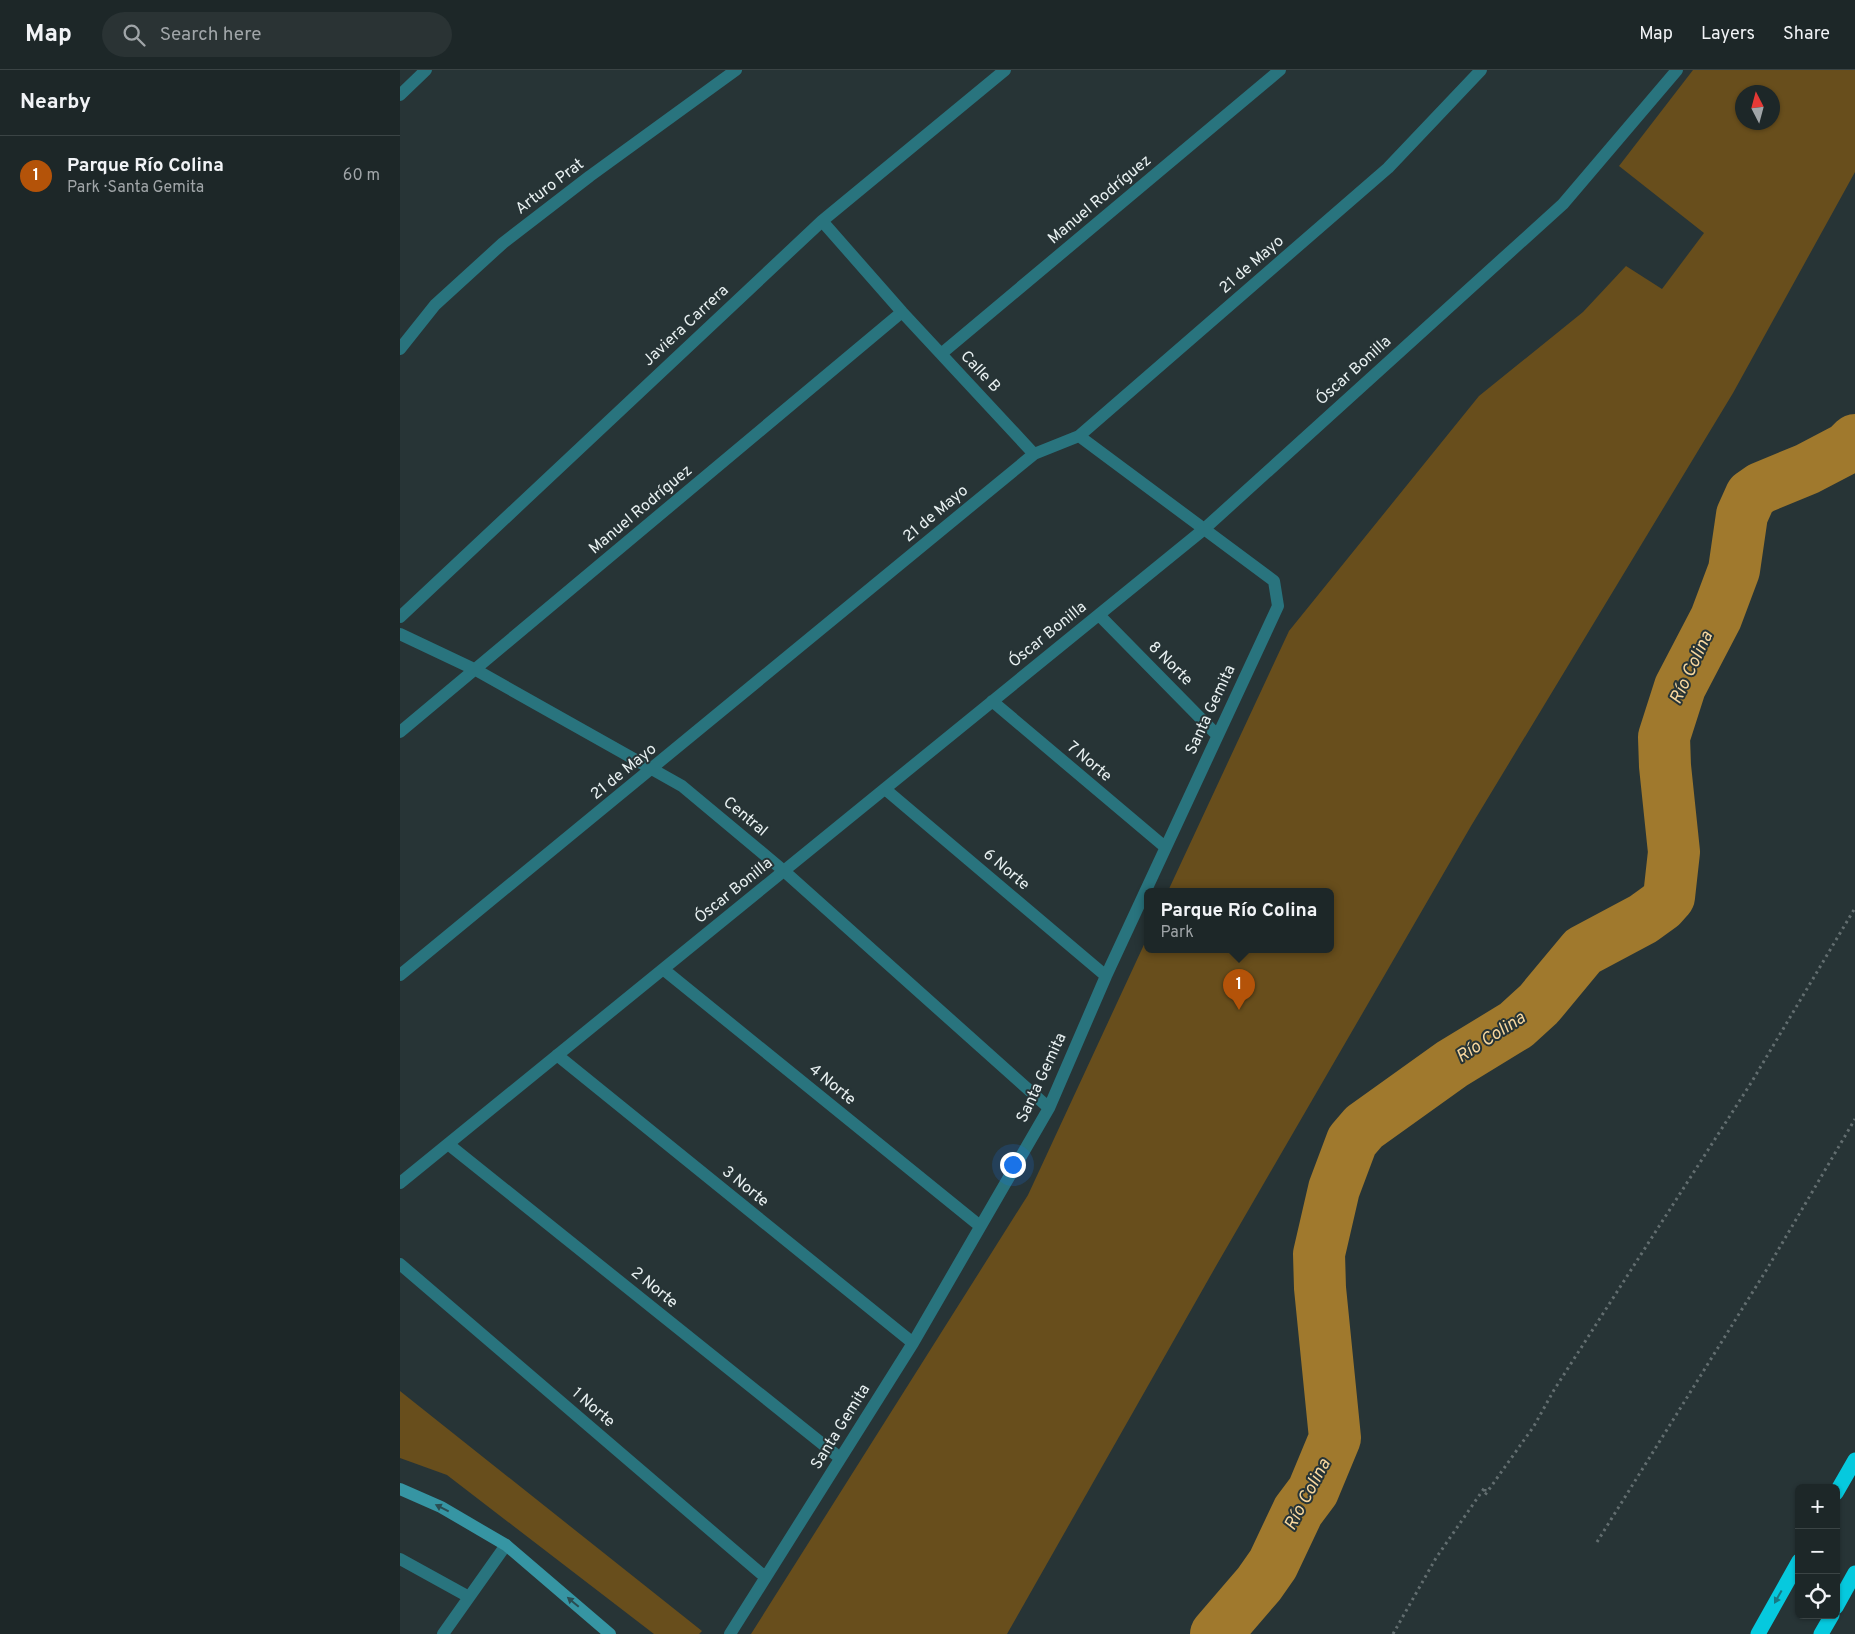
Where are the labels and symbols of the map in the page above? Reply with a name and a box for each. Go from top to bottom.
north arrow [1735,85,1780,130]
street label: Manuel Rodríguez [1044,151,1156,249]
street label: Arturo Prat [512,155,588,219]
street label: 21 de Mayo [1216,232,1288,298]
street label: Javiera Carrera [639,281,733,371]
street label: Óscar Bonilla [1311,330,1396,410]
street label: Calle B [956,347,1004,397]
street label: Manuel Rodríguez [585,461,697,559]
street label: 21 de Mayo [899,481,973,547]
street label: Óscar Bonilla [1004,596,1091,672]
water label: Río Colina [1665,627,1719,708]
street label: 8 Norte [1144,638,1196,690]
street label: Santa Gemita [1181,662,1241,758]
street label: 7 Norte [1062,737,1116,787]
street label: 21 de Mayo [587,739,661,805]
street label: Central [719,793,771,841]
street label: 6 Norte [979,845,1033,895]
street label: Óscar Bonilla [690,852,777,928]
pin: 1 [1223,969,1255,1010]
water label: Río Colina [1452,1007,1531,1069]
street label: Santa Gemita [1012,1030,1072,1126]
street label: 4 Norte [804,1060,860,1110]
your location [1000,1152,1026,1178]
street label: 3 Norte [718,1162,772,1212]
street label: 2 Norte [626,1263,682,1313]
street label: Santa Gemita [807,1381,875,1473]
street label: 1 Norte [567,1384,619,1432]
water label: Río Colina [1280,1455,1337,1535]
one-way arrow [434,1504,449,1512]
one-way arrow [1774,1591,1783,1604]
one-way arrow [567,1597,580,1608]

